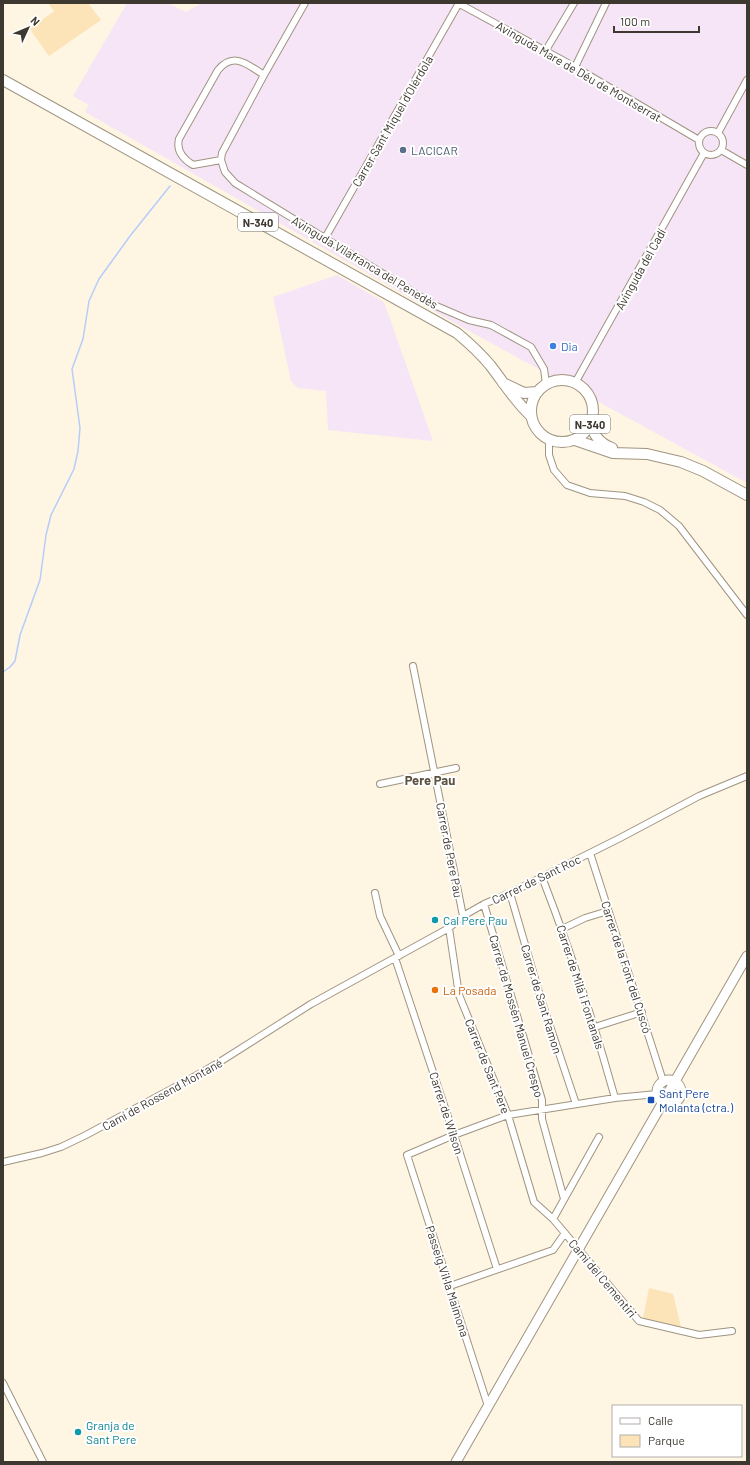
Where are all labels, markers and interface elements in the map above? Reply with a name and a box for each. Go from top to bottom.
north arrow [8,8,48,48]
scale bar [614,8,699,34]
text: N [28,14,43,28]
text: 100 m [620,14,650,28]
street label: Avinguda Mare de Déu de Montserrat [494,18,664,124]
street label: Carrer Sant Miquel d'Olèrdola [349,53,435,189]
place label: LACICAR [411,143,458,157]
marker: LACICAR [398,145,408,155]
road number: N-340 [238,213,278,231]
street label: Avinguda Vilafranca del Penedès [289,213,441,311]
street label: Avinguda del Cadí [612,226,668,312]
place label: Dia [561,339,578,353]
marker: Dia [548,341,558,351]
road number: N-340 [570,415,610,433]
district label: Pere Pau [405,772,455,788]
street label: Carrer de Pere Pau [434,801,466,899]
street label: Carrer de Sant Roc [489,851,583,907]
street label: Carrer de la Font del Cuscó [599,899,655,1035]
place label: Cal Pere Pau [443,913,508,927]
marker: Cal Pere Pau [430,915,440,925]
street label: Carrer de Milà i Fontanals [554,923,608,1051]
street label: Carrer de Mossèn Manuel Crespo [487,933,547,1099]
street label: Carrer de Sant Ramon [519,943,565,1055]
place label: La Posada [443,983,496,997]
marker: La Posada [430,985,440,995]
street label: Carrer de Sant Pere [463,1017,513,1115]
street label: Camí de Rossend Montané [99,1055,225,1133]
street label: Carrer de Wilson [427,1070,467,1156]
place label: Sant Pere Molanta (ctra.) [659,1086,734,1114]
marker: Sant Pere Molanta (ctra.) [646,1095,656,1105]
street label: Passeig Vil·la Maimona [423,1224,473,1338]
street label: Camí del Cementiri [566,1236,640,1320]
legend [612,1405,742,1457]
text: Calle [648,1413,673,1427]
place label: Granja de Sant Pere [86,1418,136,1446]
marker: Granja de Sant Pere [73,1427,83,1437]
text: Parque [648,1433,685,1447]

